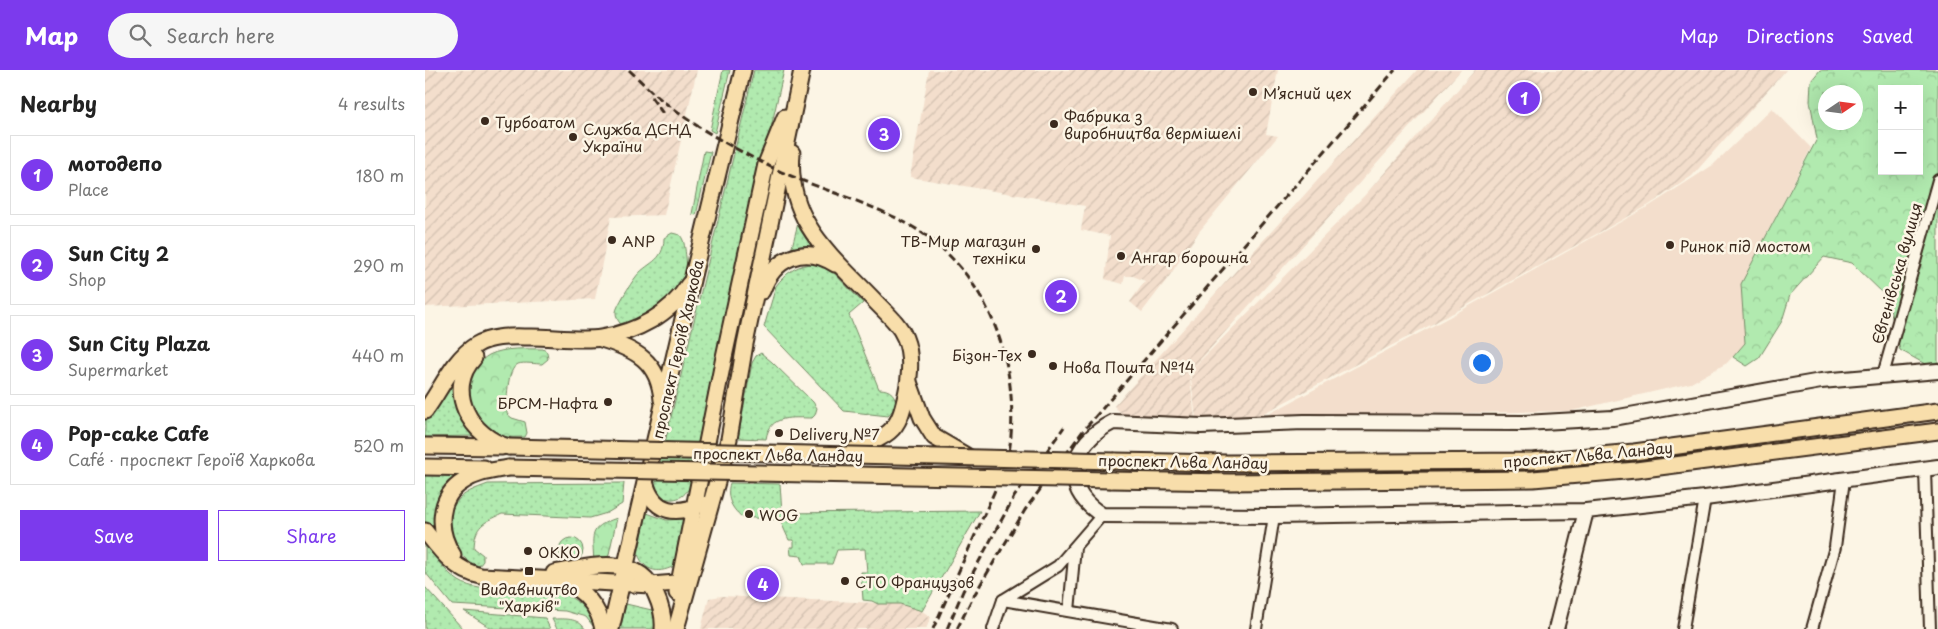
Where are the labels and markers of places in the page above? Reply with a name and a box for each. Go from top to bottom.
pin: 1 [1508,79,1540,117]
place label: М’ясний цех [1263,81,1352,104]
marker: М’ясний цех [1247,86,1259,98]
place label: Фабрика з виробництва вермішелі [1064,104,1241,144]
place label: Турбоатом [495,110,575,133]
marker: Турбоатом [479,115,491,127]
pin: 3 [868,115,900,153]
place label: Служба ДСНД України [583,117,692,157]
marker: Фабрика з виробництва вермішелі [1048,118,1060,130]
marker: Служба ДСНД України [567,131,579,143]
place label: ANP [622,229,655,252]
place label: ТВ-Мир магазин техніки [900,229,1026,269]
marker: ANP [606,234,618,246]
place label: Ринок під мостом [1680,234,1811,257]
marker: Ринок під мостом [1664,239,1676,251]
marker: ТВ-Мир магазин техніки [1030,243,1042,255]
place label: Ангар борошна [1131,245,1249,268]
marker: Ангар борошна [1115,250,1127,262]
pin: 2 [1045,277,1077,315]
place label: Бізон-Тех [952,343,1022,366]
marker: Бізон-Тех [1026,348,1038,360]
place label: Нова Пошта №14 [1063,355,1195,378]
marker: Нова Пошта №14 [1047,360,1059,372]
place label: БРСМ-Нафта [498,391,599,414]
marker: БРСМ-Нафта [602,396,614,408]
place label: Delivery №7 [789,422,880,445]
marker: Delivery №7 [773,427,785,439]
place label: WOG [759,503,798,526]
marker: WOG [743,508,755,520]
place label: ОККО [538,540,580,563]
marker: ОККО [522,545,534,557]
marker: Видавництво "Харків" [523,565,535,577]
pin: 4 [747,565,779,603]
place label: СТО Французов [855,570,975,593]
marker: СТО Французов [839,575,851,587]
place label: Видавництво "Харків" [480,577,578,617]

